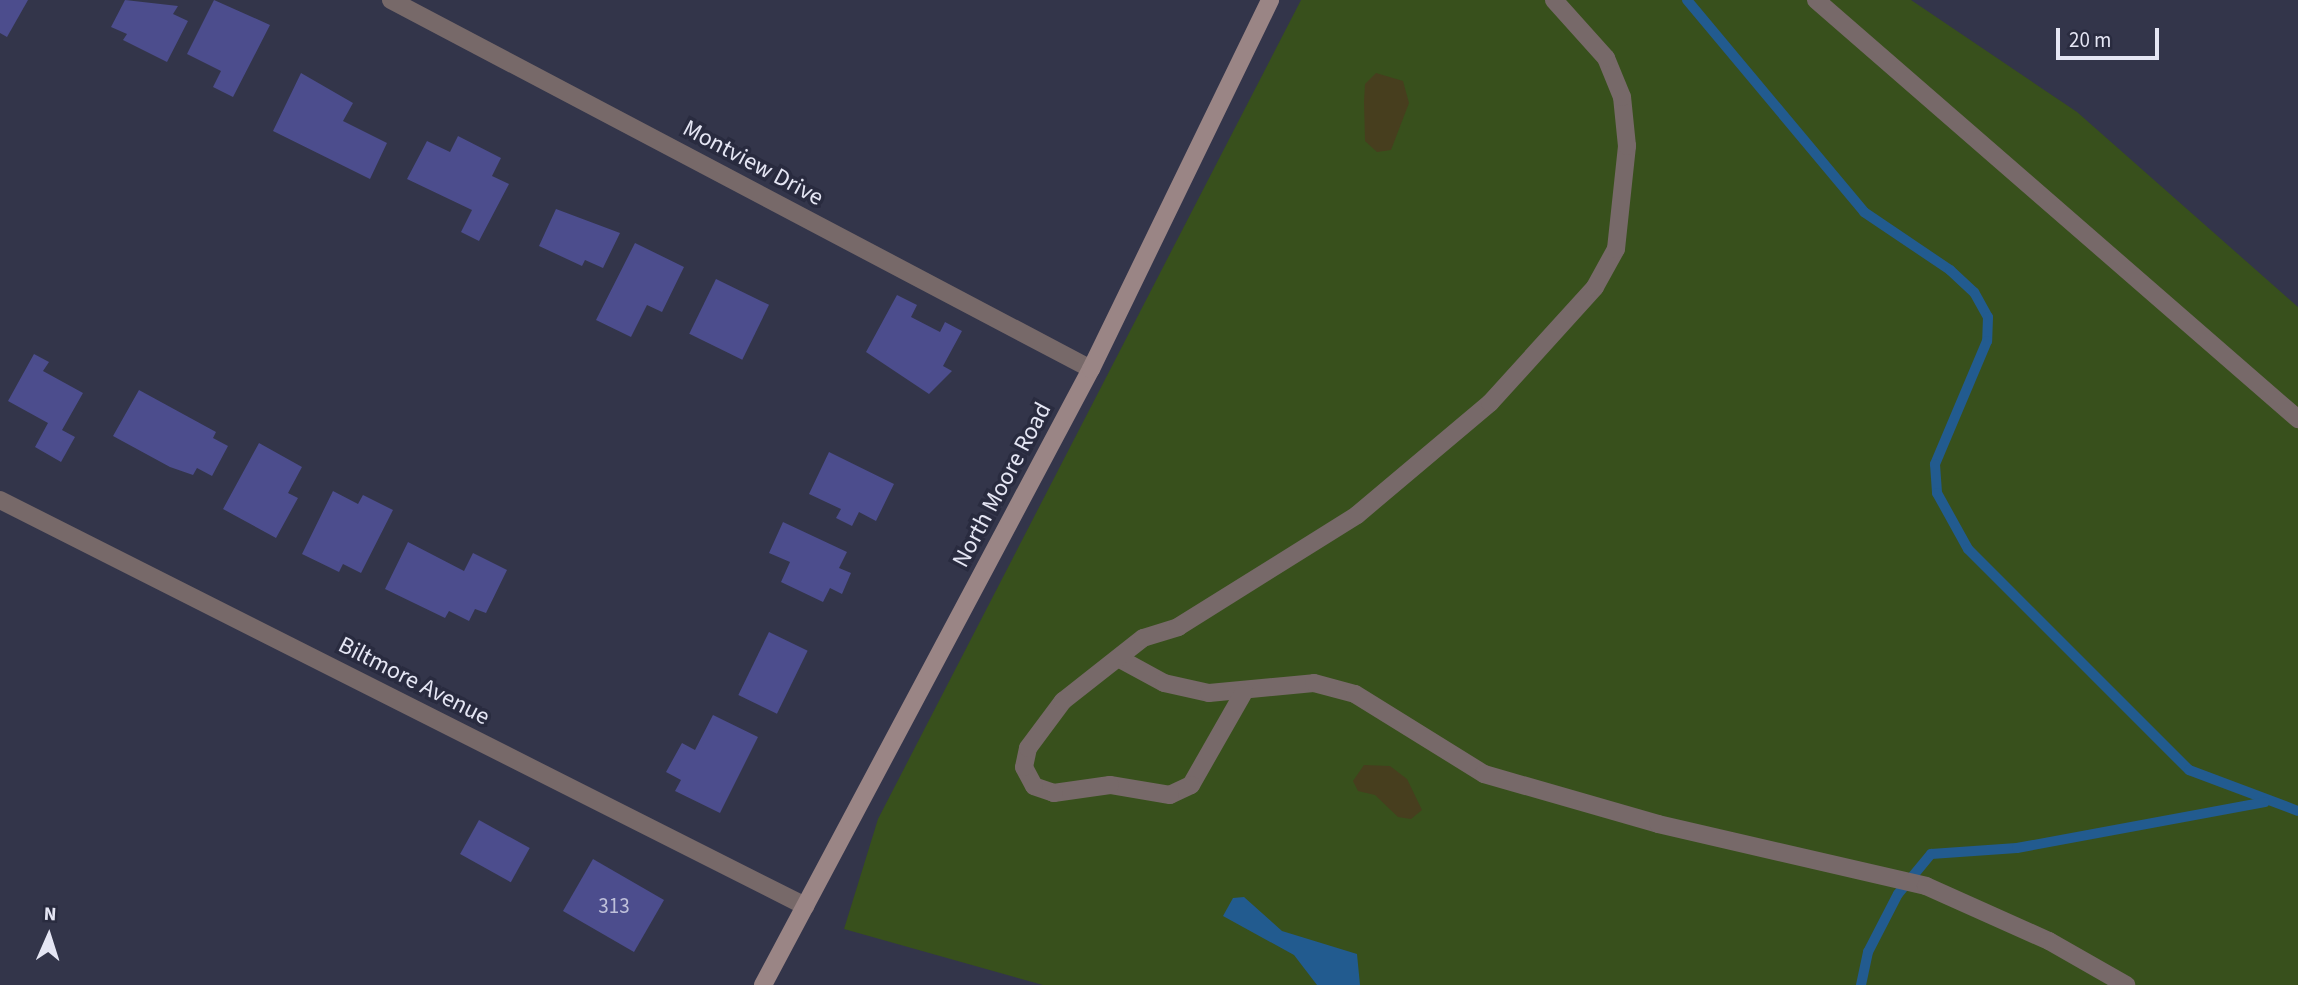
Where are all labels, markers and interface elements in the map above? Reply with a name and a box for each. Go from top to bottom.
scale bar [2060,14,2163,58]
text: 20 m [2069,25,2111,55]
street label: Montview Drive [678,114,828,212]
street label: North Moore Road [946,398,1058,572]
street label: Biltmore Avenue [334,631,494,731]
house number: 313 [598,893,630,919]
north arrow [14,901,84,971]
text: N [43,901,57,928]

